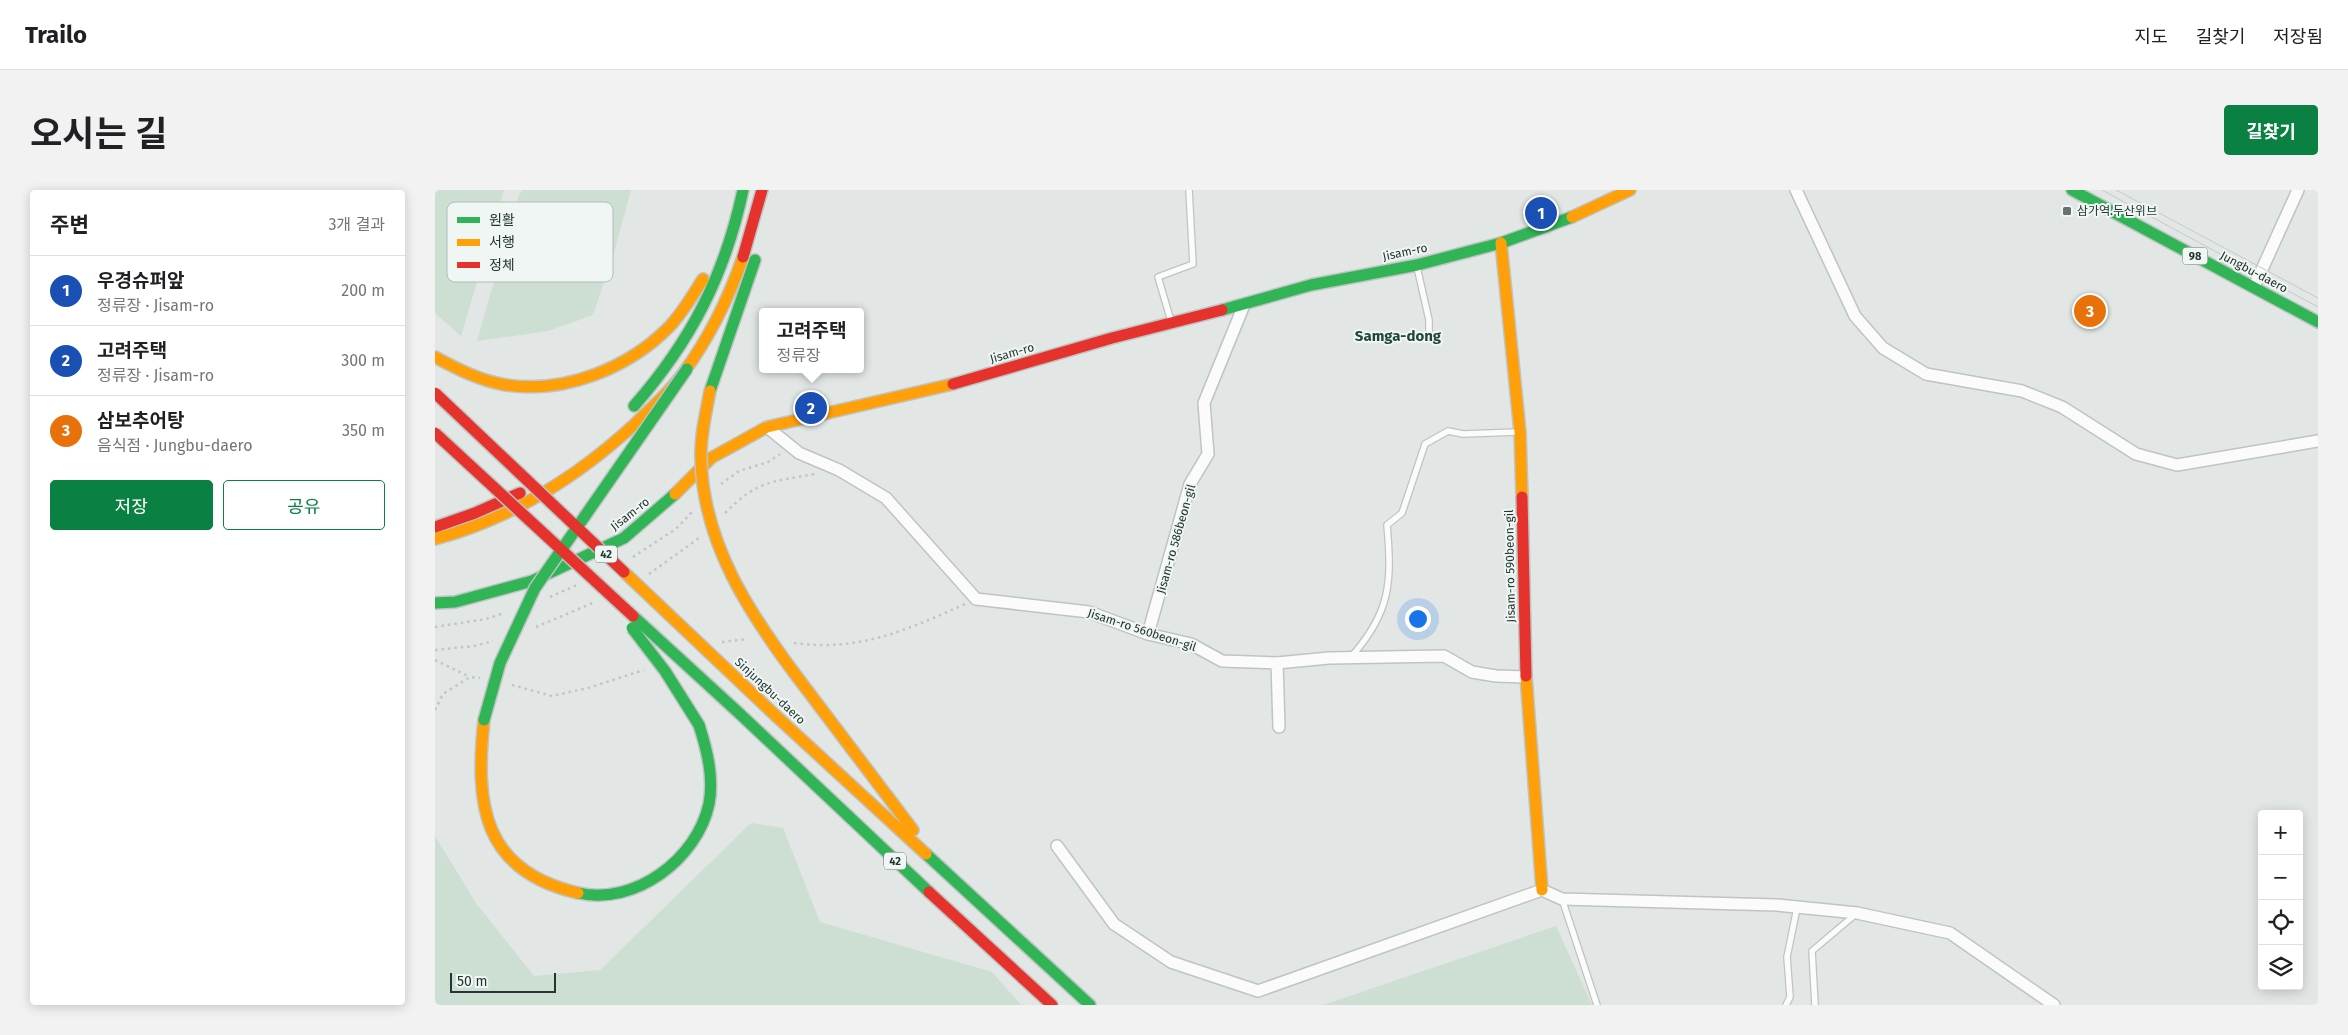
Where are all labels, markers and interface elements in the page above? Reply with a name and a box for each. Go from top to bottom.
text: Trailo [25,21,87,49]
text: 지도 [2135,26,2168,48]
text: 길찾기 [2196,26,2245,48]
text: 저장됨 [2273,26,2323,48]
button: 길찾기 [2224,105,2318,155]
text: 오시는 길 [30,113,167,155]
pin: 1 [1525,194,1557,232]
legend [447,202,613,282]
place label: 삼가역.두산위브 [2077,204,2157,218]
marker: 삼가역.두산위브 [2061,205,2073,217]
text: 주변 [50,212,89,238]
text: 원활 [489,212,515,229]
text: 3개 결과 [329,215,385,234]
text: 서행 [489,234,515,251]
street label: Jisam-ro [1381,240,1429,264]
road number: 98 [2183,248,2207,264]
street label: Jungbu-daero [2218,248,2290,296]
text: 정체 [489,257,515,274]
text: 우경슈퍼앞 [97,269,184,292]
text: 1 [62,281,70,300]
text: 200 m [341,281,385,300]
pin: 3 [2074,292,2106,330]
text: 정류장 · Jisam-ro [97,296,214,315]
popup [759,308,864,373]
text: 고려주택 [777,319,846,342]
district label: Samga-dong [1355,327,1442,345]
text: 고려주택 [97,339,167,362]
street label: Jisam-ro [988,340,1036,366]
text: 정류장 [777,346,821,365]
text: 2 [62,351,70,370]
text: 300 m [341,351,385,370]
text: 정류장 · Jisam-ro [97,366,214,385]
pin: 2 [795,389,827,427]
text: 삼보추어탕 [97,409,184,432]
text: 3 [62,421,70,440]
text: 350 m [342,421,385,440]
text: 음식점 · Jungbu-daero [97,436,253,455]
button: 저장 [50,480,213,530]
button: 공유 [223,480,385,530]
street label: Jisam-ro 586beon-gil [1154,482,1198,595]
street label: Jisam-ro [608,494,652,534]
street label: Jisam-ro 590beon-gil [1502,509,1518,623]
road number: 42 [595,546,617,562]
street label: Jisam-ro 560beon-gil [1086,606,1199,654]
your location [1405,606,1431,632]
street label: Sinjungbu-daero [732,655,808,727]
map controls [2258,810,2303,990]
button: + [2258,810,2303,855]
road number: 42 [884,852,906,869]
button: − [2258,855,2303,900]
button: locate [2258,900,2303,945]
button: layers [2258,945,2303,990]
scale bar [450,970,556,993]
text: 50 m [457,973,488,990]

